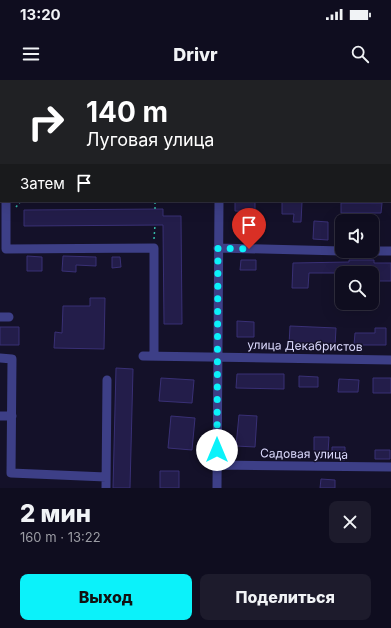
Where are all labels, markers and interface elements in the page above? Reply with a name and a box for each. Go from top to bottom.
text: 13:20 [20,5,61,24]
icon: menu [20,43,42,65]
icon: search [349,43,371,65]
text: Drivr [173,44,218,65]
text: 140 m [86,95,168,129]
icon: right [20,96,72,148]
text: Луговая улица [86,129,214,150]
icon: arrive [73,172,95,194]
text: Затем [20,174,65,193]
pin [232,208,266,249]
icon: arrive [238,214,260,236]
map controls [335,214,379,310]
button: sound [335,214,379,258]
button: search [335,266,379,310]
street label: улица Декабристов [247,337,363,354]
position arrow [196,429,238,471]
street label: Садовая улица [260,445,348,462]
text: 2 мин [20,499,91,528]
button: close [329,501,371,543]
text: 160 m · 13:22 [20,529,101,545]
button: Выход [20,574,192,620]
button: Поделиться [200,574,371,620]

